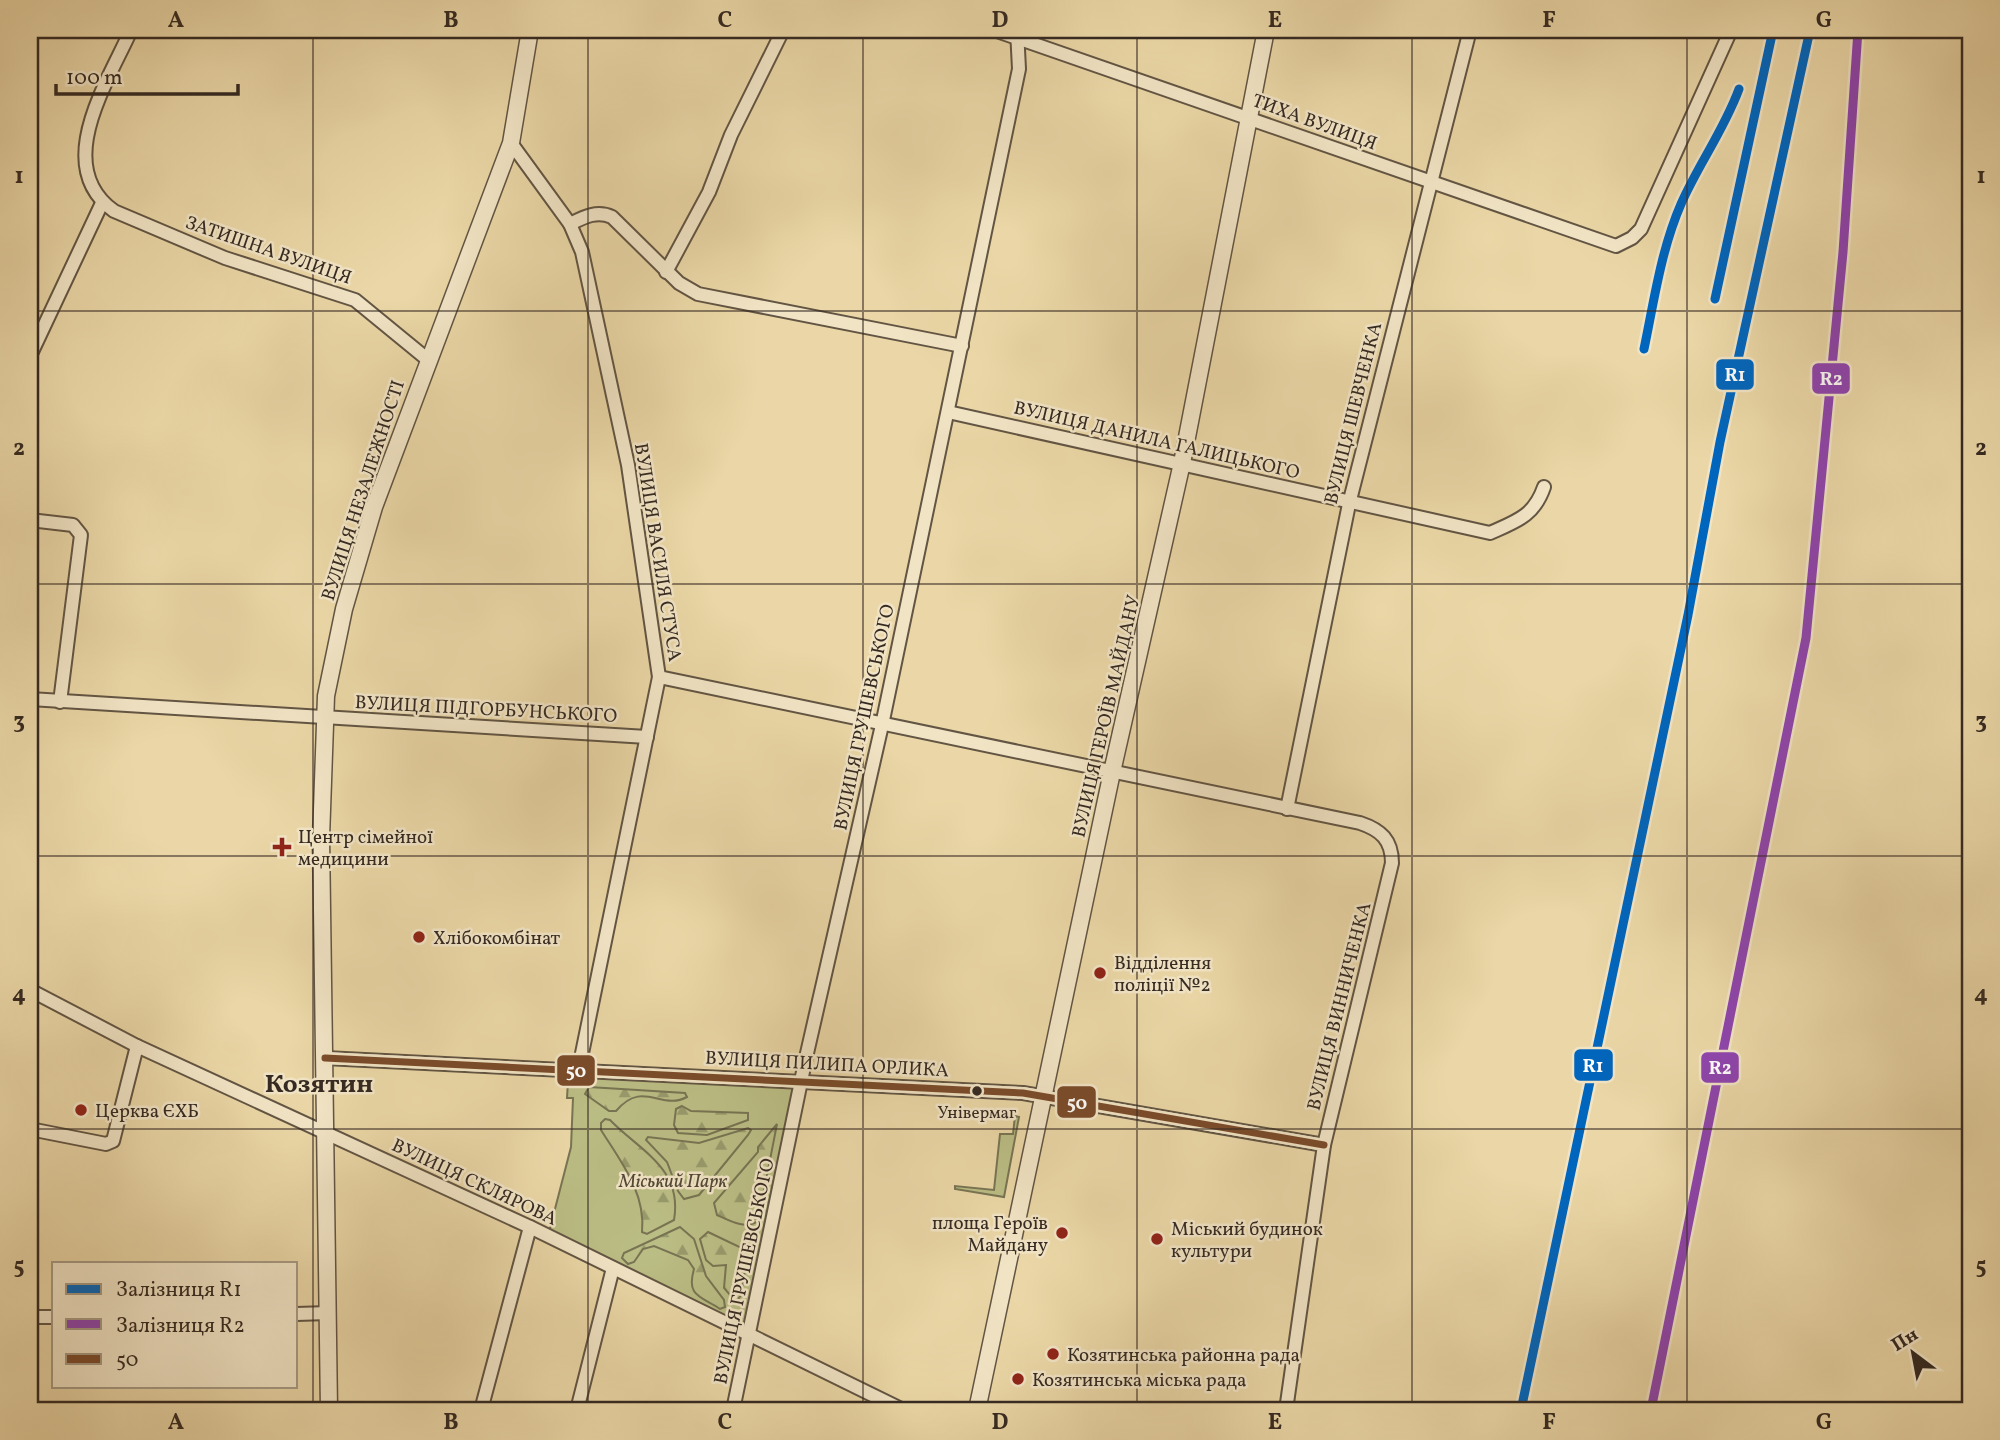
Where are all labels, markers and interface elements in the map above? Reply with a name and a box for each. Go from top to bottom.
text: A [168,5,184,37]
text: B [443,5,459,37]
text: C [718,5,732,37]
text: D [992,5,1009,37]
text: E [1268,5,1282,37]
text: F [1542,5,1556,37]
text: G [1816,5,1832,37]
scale bar [56,52,238,96]
text: 100 m [66,64,123,93]
street label: ТИХА ВУЛИЦЯ [1248,88,1380,158]
text: 1 [14,161,24,193]
text: 1 [1976,161,1986,193]
street label: ЗАТИШНА ВУЛИЦЯ [182,210,355,292]
street label: ВУЛИЦЯ ШЕВЧЕНКА [1319,320,1389,507]
line badge: R1 [1715,358,1755,391]
line badge: R2 [1811,362,1851,395]
text: R1 [1725,363,1745,389]
text: R2 [1819,367,1843,393]
street label: ВУЛИЦЯ НЕЗАЛЕЖНОСТІ [316,377,412,604]
street label: ВУЛИЦЯ ДАНИЛА ГАЛИЦЬКОГО [1011,395,1302,487]
text: 2 [13,433,25,465]
text: 2 [1975,433,1987,465]
street label: ВУЛИЦЯ ВАСИЛЯ СТУСА [627,441,687,663]
street label: ВУЛИЦЯ ГЕРОЇВ МАЙДАНУ [1066,593,1148,840]
street label: ВУЛИЦЯ ГРУШЕВСЬКОГО [828,602,902,833]
street label: ВУЛИЦЯ ПІДГОРБУНСЬКОГО [354,690,618,730]
text: 3 [13,706,25,738]
text: 3 [1975,706,1987,738]
place label: Центр сімейної медицини [298,825,433,873]
marker: Центр сімейної медицини [272,837,292,857]
street label: ВУЛИЦЯ ВИННИЧЕНКА [1301,900,1378,1113]
place label: Хлібокомбінат [433,926,560,952]
marker: Хлібокомбінат [411,929,427,945]
place label: Відділення поліції №2 [1114,951,1211,999]
marker: Відділення поліції №2 [1092,965,1108,981]
text: 4 [12,979,26,1011]
text: 4 [1974,979,1988,1011]
street label: ВУЛИЦЯ ПИЛИПА ОРЛИКА [704,1046,950,1084]
line badge: R1 [1573,1048,1614,1082]
line badge: R2 [1700,1051,1740,1084]
line badge: 50 [556,1054,596,1087]
text: R1 [1583,1054,1603,1080]
text: R2 [1708,1056,1732,1082]
text: 50 [566,1059,587,1085]
district label: Козятин [265,1067,373,1103]
marker: Універмаг [970,1084,984,1098]
line badge: 50 [1056,1085,1097,1119]
text: 50 [1067,1091,1088,1117]
place label: Церква ЄХБ [95,1099,199,1125]
marker: Церква ЄХБ [73,1102,89,1118]
place label: Універмаг [937,1102,1017,1125]
street label: ВУЛИЦЯ СКЛЯРОВА [387,1133,561,1233]
street label: ВУЛИЦЯ ГРУШЕВСЬКОГО [708,1156,782,1387]
park label: Міський Парк [618,1169,728,1195]
place label: площа Героїв Майдану [932,1211,1048,1259]
place label: Міський будинок культури [1171,1217,1323,1265]
marker: площа Героїв Майдану [1054,1225,1070,1241]
marker: Міський будинок культури [1149,1231,1165,1247]
text: 5 [13,1251,25,1283]
text: 5 [1975,1251,1987,1283]
legend [52,1262,298,1388]
text: Залізниця R1 [116,1276,242,1305]
text: Залізниця R2 [116,1312,245,1341]
north arrow [1878,1318,1948,1388]
text: Пн [1887,1322,1923,1358]
place label: Козятинська районна рада [1067,1343,1300,1369]
text: 50 [116,1346,138,1375]
marker: Козятинська районна рада [1045,1346,1061,1362]
place label: Козятинська міська рада [1032,1368,1246,1394]
marker: Козятинська міська рада [1010,1371,1026,1387]
text: A [168,1407,184,1439]
text: B [443,1407,459,1439]
text: C [718,1407,732,1439]
text: D [992,1407,1009,1439]
text: E [1268,1407,1282,1439]
text: F [1542,1407,1556,1439]
text: G [1816,1407,1832,1439]

